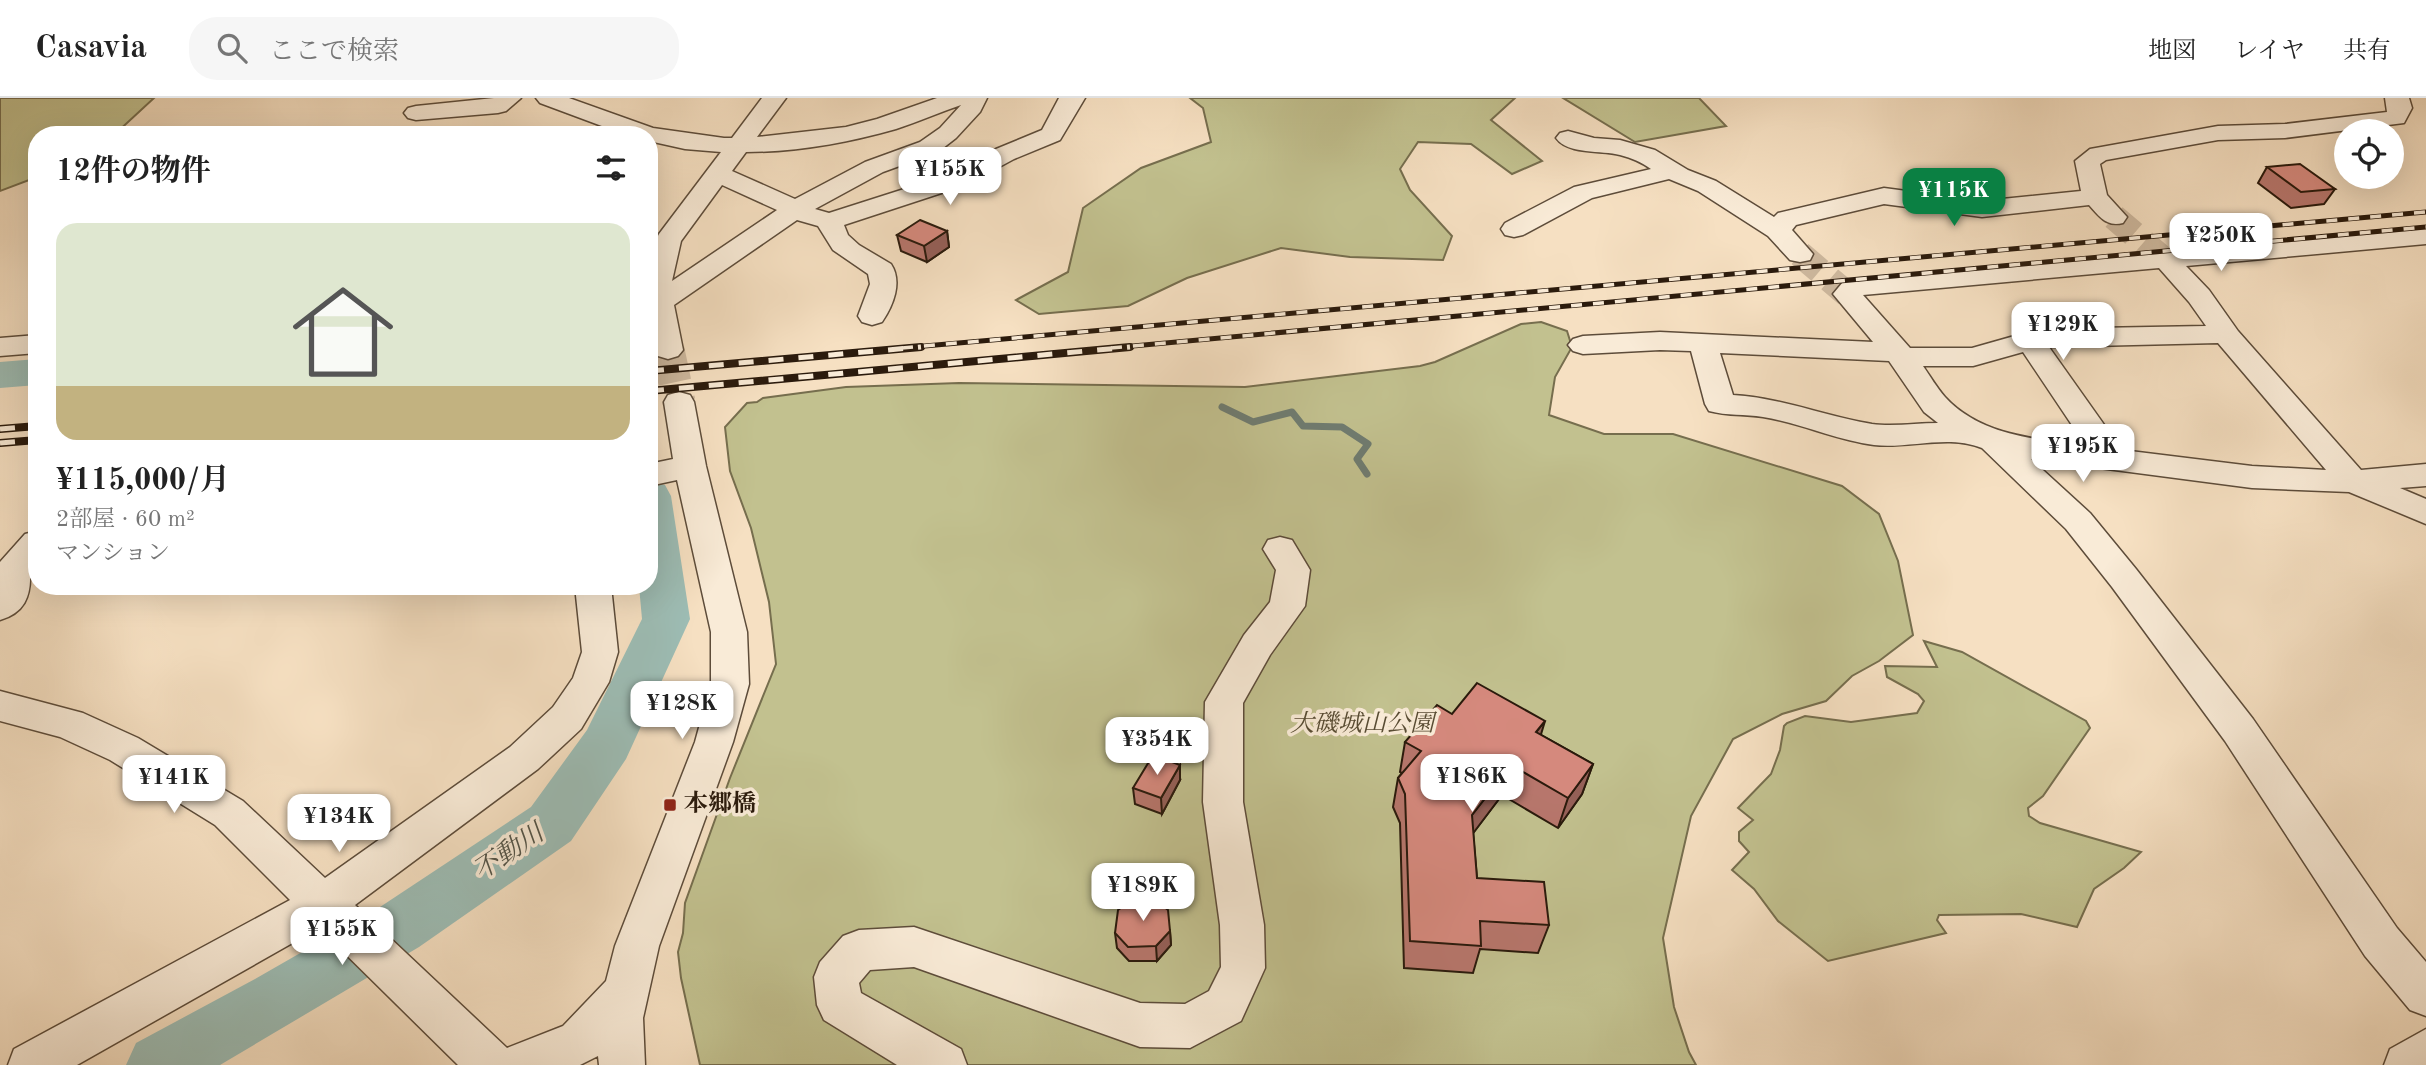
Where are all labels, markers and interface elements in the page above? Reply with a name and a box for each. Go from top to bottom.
search box [189,17,679,80]
icon: search [213,29,251,67]
text: Casavia [35,32,147,65]
text: ここで検索 [269,39,399,65]
text: 地図 [2148,40,2196,64]
text: レイヤ [2234,40,2305,64]
text: 共有 [2343,40,2391,64]
map controls [2334,119,2404,189]
button: locate [2334,119,2404,189]
pin: ¥155K [901,148,999,207]
icon: filters [592,149,630,187]
text: 12件の物件 [56,157,211,187]
text: ¥155K [914,158,986,181]
pin: ¥115K [1905,169,2003,228]
text: ¥115K [1918,179,1990,202]
pin: ¥250K [2172,214,2270,273]
text: ¥250K [2185,224,2257,247]
icon: home [280,269,406,395]
pin: ¥129K [2014,302,2112,362]
text: ¥129K [2027,313,2099,336]
pin: ¥195K [2034,424,2132,484]
text: ¥195K [2047,435,2119,458]
text: ¥115,000/月 [56,466,230,496]
text: 2部屋 · 60 m² [56,508,195,531]
text: マンション [56,542,170,565]
pin: ¥128K [633,682,731,741]
text: ¥128K [646,692,718,715]
park label: 大磯城山公園 [1290,710,1438,737]
pin: ¥354K [1108,718,1206,777]
text: ¥354K [1121,728,1193,751]
pin: ¥186K [1423,754,1521,814]
pin: ¥141K [125,756,223,815]
text: ¥186K [1436,765,1508,788]
text: ¥141K [138,766,210,789]
place label: 本郷橋 [684,790,756,817]
pin: ¥134K [290,794,388,854]
marker: 本郷橋 [662,797,678,813]
text: ¥134K [303,805,375,828]
water label: 不動川 [468,817,551,886]
pin: ¥189K [1094,864,1192,923]
text: ¥189K [1107,874,1179,897]
pin: ¥155K [293,908,391,967]
text: ¥155K [306,918,378,941]

